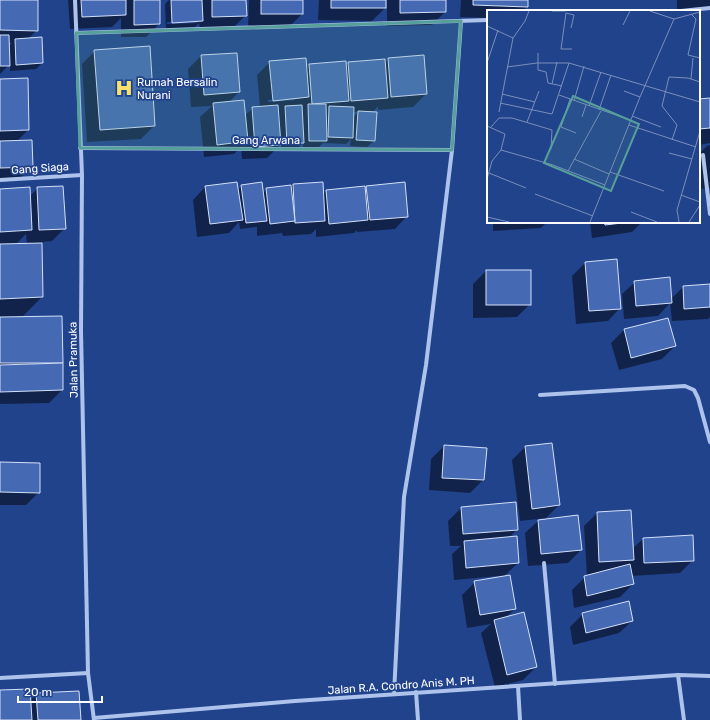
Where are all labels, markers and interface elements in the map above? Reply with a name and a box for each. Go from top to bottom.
inset map [487,10,700,223]
place label: Rumah Bersalin Nurani [137,76,217,102]
hospital icon: Rumah Bersalin Nurani [114,78,134,98]
street label: Gang Arwana [232,134,300,147]
street label: Gang Siaga [11,160,69,177]
street label: Jalan Pramuka [66,322,81,398]
street label: Jalan R.A. Condro Anis M. PH [327,674,475,697]
scale bar [18,678,102,704]
text: 20 m [24,685,52,699]

